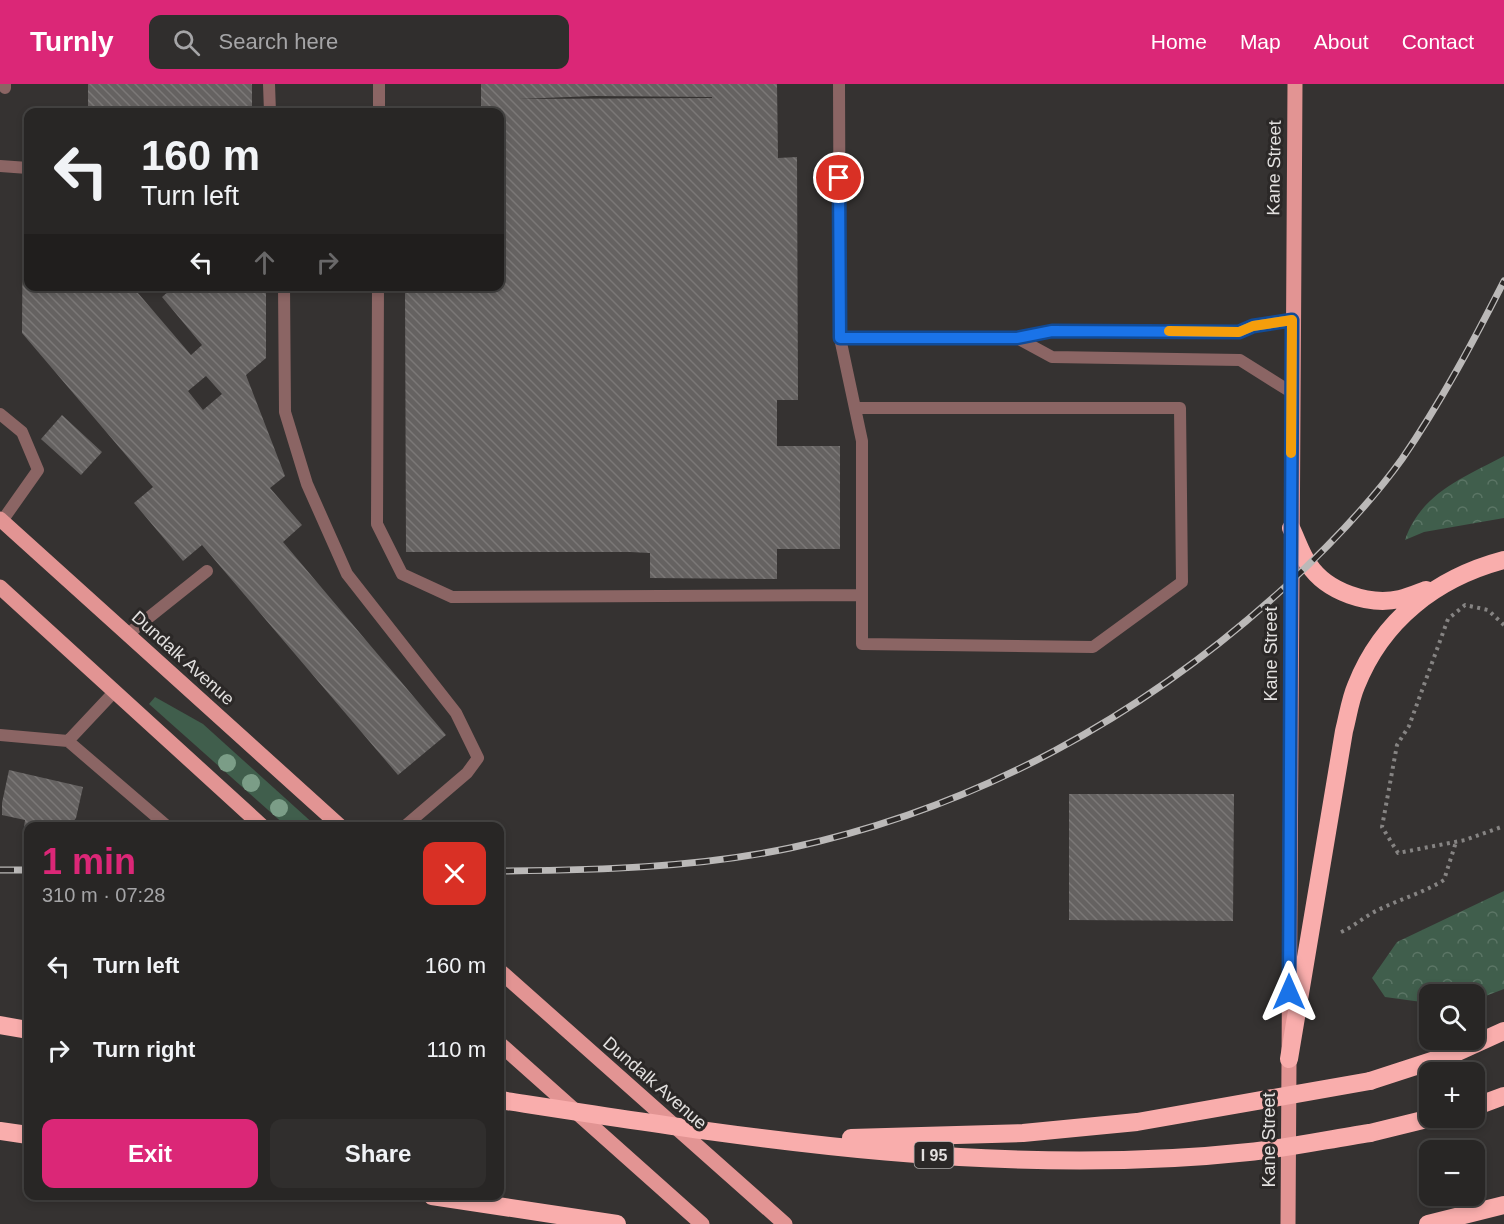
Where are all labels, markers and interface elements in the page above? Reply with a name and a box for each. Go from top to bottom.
search box [149,15,569,69]
text: Turnly [30,26,113,57]
icon: search [170,26,203,59]
text: Search here [218,29,338,54]
text: Home [1151,30,1207,53]
text: Map [1240,30,1281,53]
text: About [1314,30,1369,53]
text: Contact [1402,30,1474,53]
street label: Kane Street [1263,120,1285,216]
icon: left [42,132,120,210]
text: 160 m [141,132,260,179]
pin [813,152,864,203]
icon: arrive [822,161,855,194]
text: Turn left [141,181,239,211]
icon: left [185,246,218,279]
icon: ahead [248,246,281,279]
icon: right [311,246,344,279]
street label: Kane Street [1261,606,1281,702]
street label: Dundalk Avenue [128,607,238,709]
text: 1 min [42,841,136,882]
button: close [423,842,486,905]
text: 310 m · 07:28 [42,884,165,906]
icon: left [42,950,75,983]
text: Turn left [93,953,179,978]
text: 160 m [425,953,486,978]
position arrow [1257,960,1321,1024]
map controls [1419,984,1485,1206]
button: search [1419,984,1485,1050]
street label: Dundalk Avenue [599,1033,711,1133]
icon: right [42,1034,75,1067]
text: Turn right [93,1037,195,1062]
text: 110 m [426,1037,486,1062]
button: + [1419,1062,1485,1128]
street label: Kane Street [1259,1092,1279,1188]
button: Exit [42,1119,258,1188]
button: Share [270,1119,486,1188]
button: − [1419,1140,1485,1206]
road number: I 95 [914,1142,954,1168]

